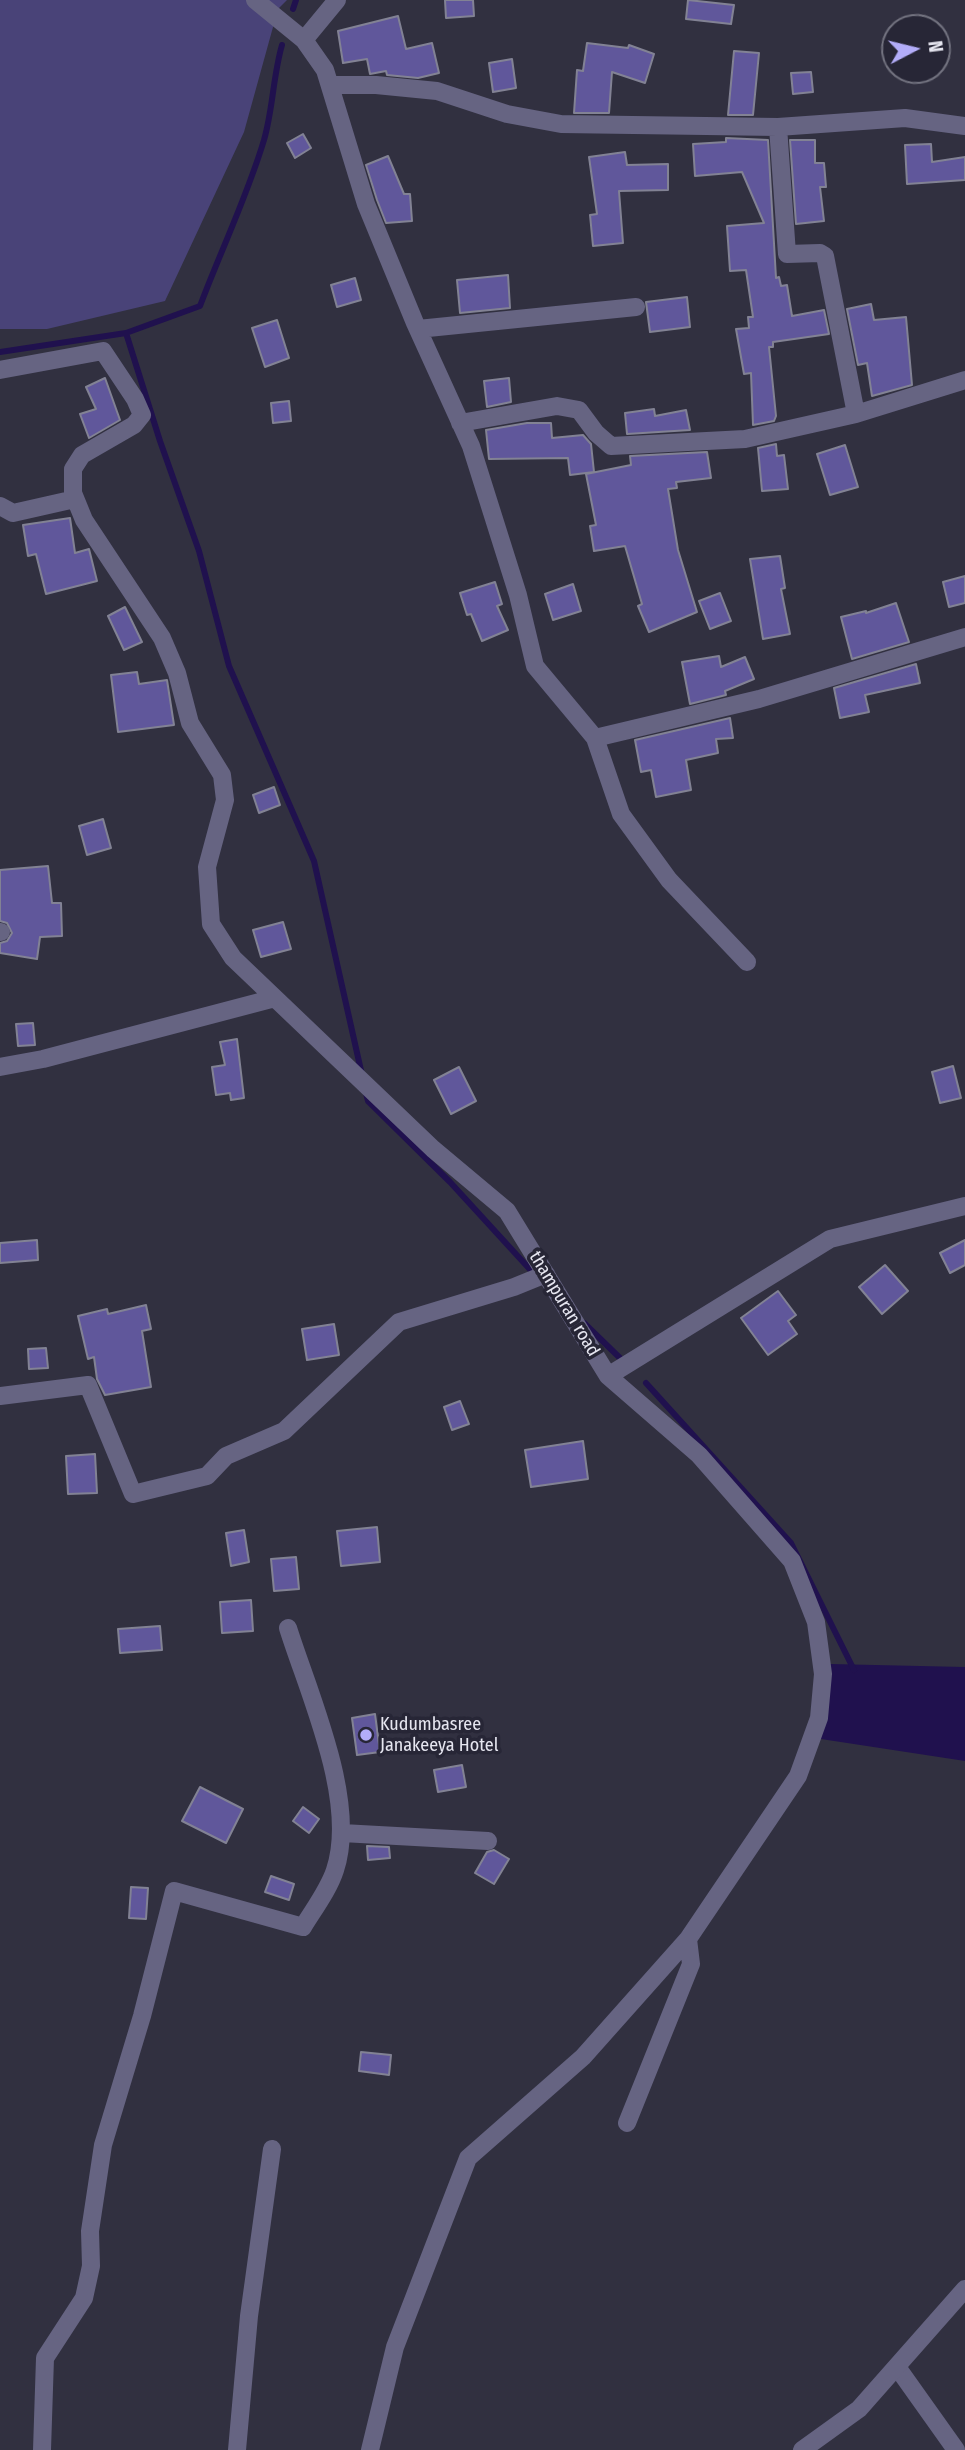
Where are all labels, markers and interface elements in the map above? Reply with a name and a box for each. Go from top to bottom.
north arrow [881,14,951,84]
text: N [923,40,947,54]
street label: thampuran road [524,1248,604,1360]
place label: Kudumbasree Janakeeya Hotel [380,1714,498,1756]
marker: Kudumbasree Janakeeya Hotel [358,1727,374,1743]

